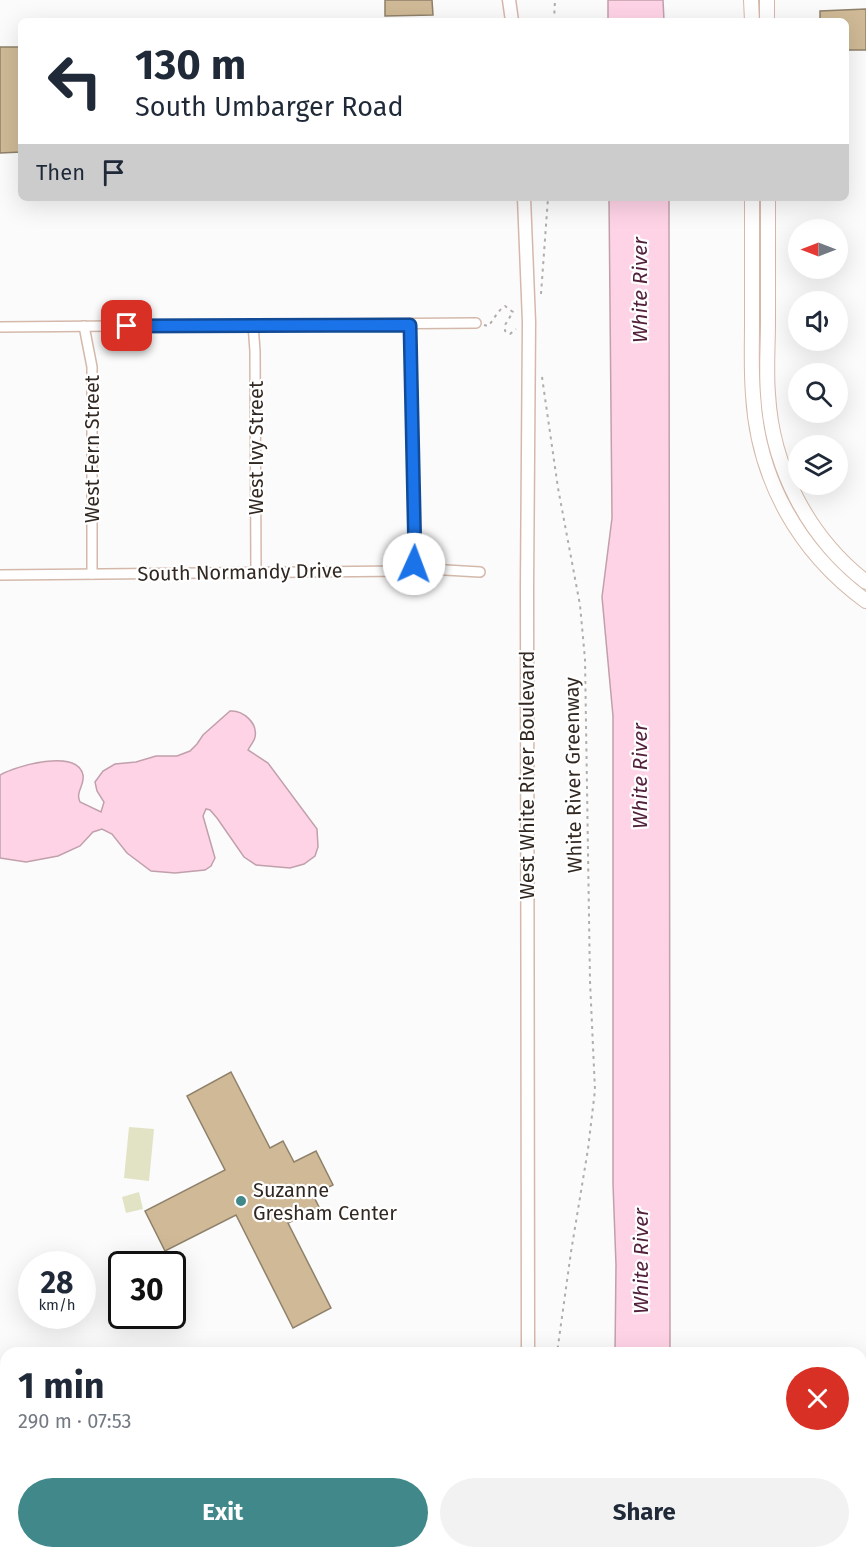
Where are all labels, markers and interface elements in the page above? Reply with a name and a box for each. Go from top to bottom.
text: 130 m [135,40,246,90]
icon: left [36,42,114,120]
text: South Umbarger Road [135,91,404,123]
icon: arrive [97,156,130,189]
text: Then [36,159,85,186]
north arrow [788,219,848,279]
map controls [788,219,848,495]
water label: White River [627,236,653,343]
button: sound [788,291,848,351]
pin [101,300,152,351]
icon: arrive [110,309,143,342]
button: search [788,363,848,423]
street label: West Fern Street [80,374,104,523]
street label: West Ivy Street [244,380,268,515]
button: layers [788,435,848,495]
position arrow [382,532,446,596]
street label: South Normandy Drive [137,558,343,586]
street label: West White River Boulevard [515,650,539,900]
street label: White River Greenway [559,677,587,873]
water label: White River [627,722,653,829]
place label: Suzanne Gresham Center [253,1178,397,1225]
marker: Suzanne Gresham Center [234,1194,248,1208]
water label: White River [628,1207,654,1314]
speed limit sign: 30 [108,1251,186,1329]
text: 28 [41,1265,73,1301]
text: km/h [38,1296,76,1314]
text: 1 min [18,1364,105,1408]
button: close [786,1367,849,1430]
text: 290 m · 07:53 [18,1409,132,1433]
button: Exit [18,1478,428,1547]
button: Share [440,1478,849,1547]

